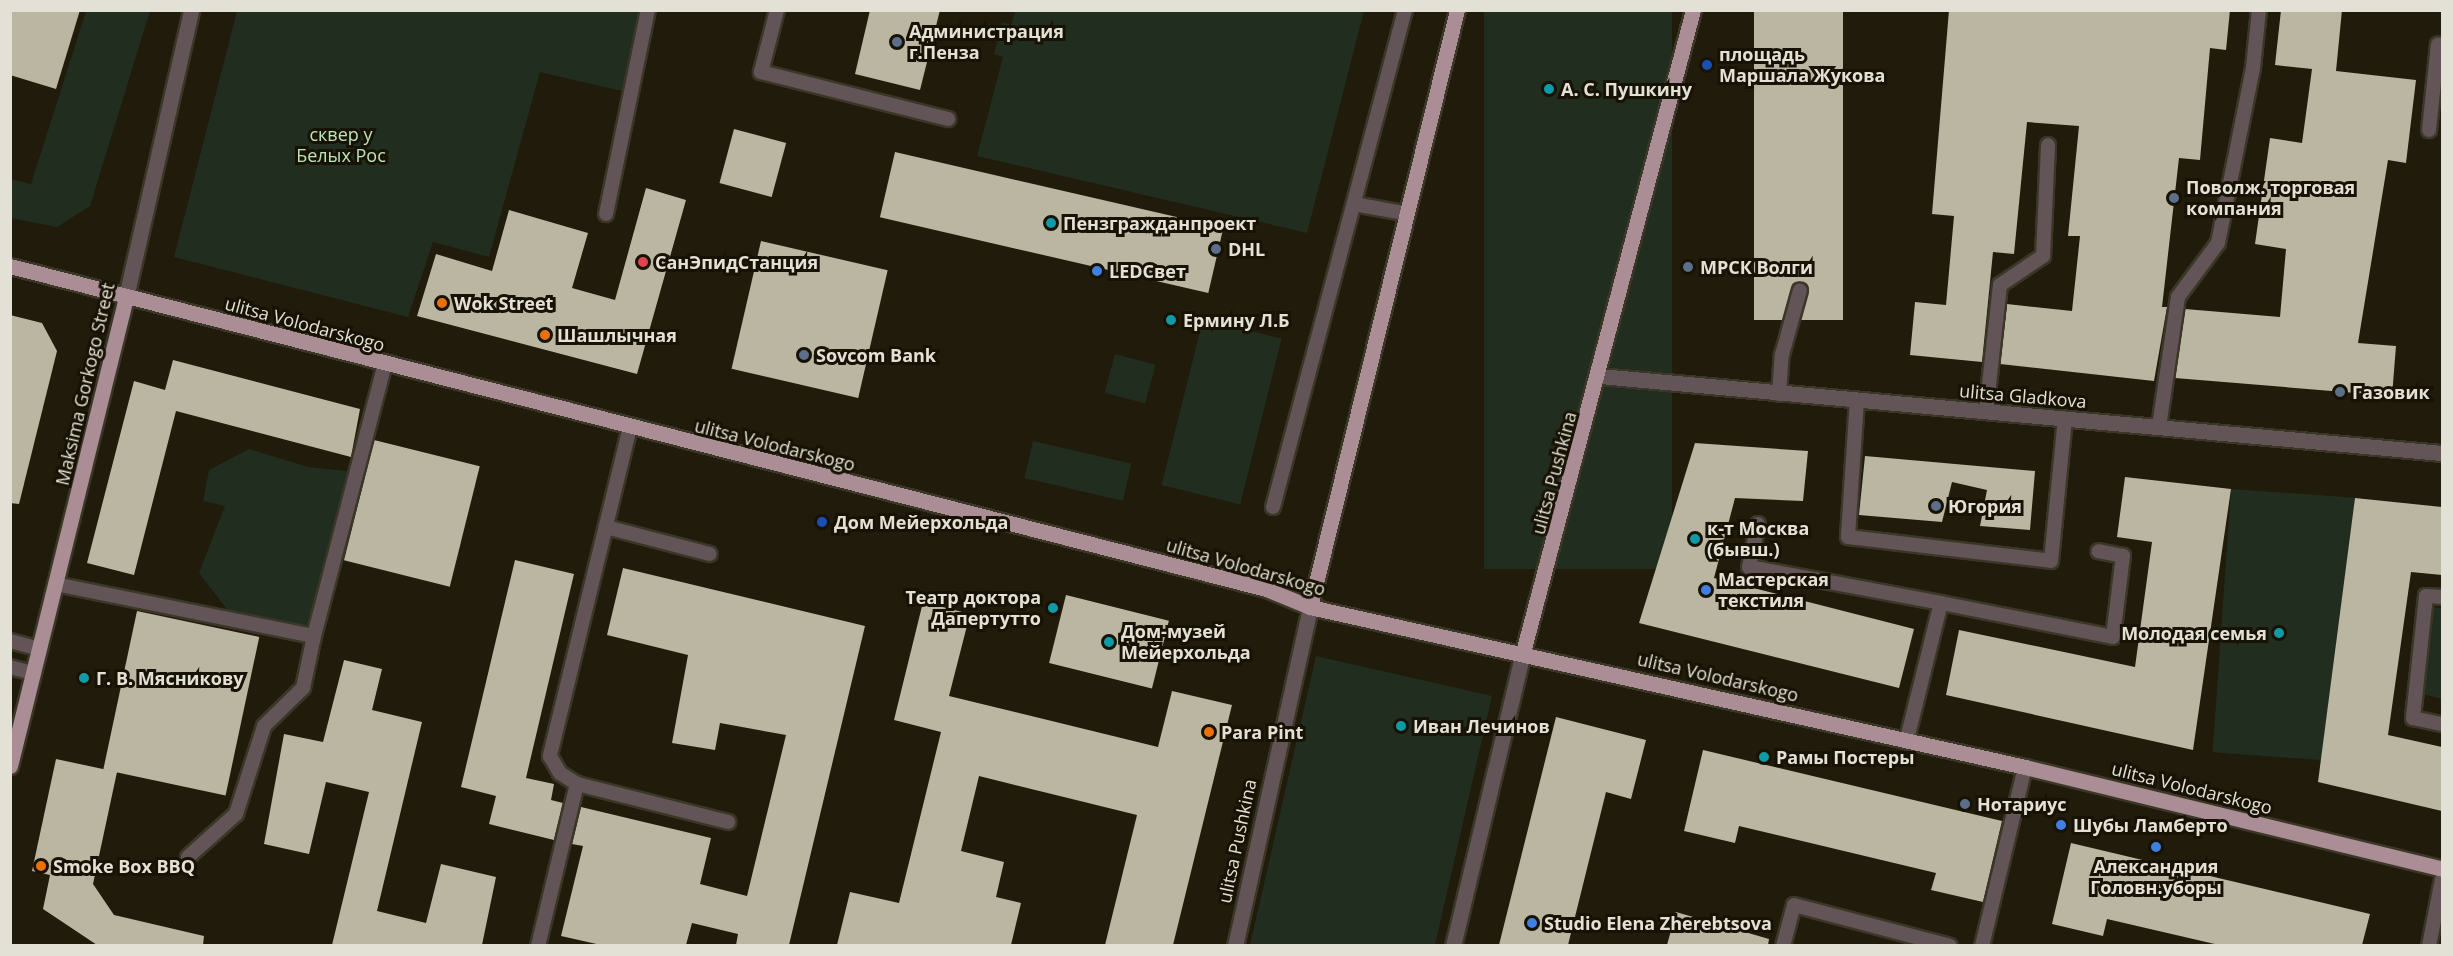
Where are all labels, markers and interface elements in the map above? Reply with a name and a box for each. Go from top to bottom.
place label: Администрация г.Пенза [909,21,1064,63]
marker: Администрация г.Пенза [890,35,904,49]
place label: площадь Маршала Жукова [1719,44,1885,86]
marker: площадь Маршала Жукова [1700,58,1714,72]
place label: А. С. Пушкину [1561,78,1692,100]
marker: А. С. Пушкину [1542,82,1556,96]
park label: сквер у Белых Рос [296,124,386,166]
place label: Поволж. торговая компания [2186,177,2355,219]
marker: Поволж. торговая компания [2167,191,2181,205]
place label: Пензгражданпроект [1063,212,1256,234]
marker: Пензгражданпроект [1044,216,1058,230]
place label: DHL [1228,238,1265,260]
marker: DHL [1209,242,1223,256]
place label: СанЭпидСтанция [655,251,818,273]
marker: СанЭпидСтанция [636,255,650,269]
place label: МРСК Волги [1700,256,1813,278]
place label: LEDСвет [1109,260,1186,282]
marker: МРСК Волги [1681,260,1695,274]
marker: LEDСвет [1090,264,1104,278]
street label: Maksima Gorkogo Street [51,281,119,487]
street label: ulitsa Volodarskogo [223,292,387,356]
place label: Wok Street [454,292,553,314]
marker: Wok Street [435,296,449,310]
place label: Ермину Л.Б [1183,309,1289,331]
marker: Ермину Л.Б [1164,313,1178,327]
place label: Шашлычная [557,324,677,346]
marker: Шашлычная [538,328,552,342]
place label: Sovcom Bank [816,344,936,366]
marker: Sovcom Bank [797,348,811,362]
street label: ulitsa Gladkova [1958,380,2088,412]
place label: Газовик [2352,381,2430,403]
marker: Газовик [2333,385,2347,399]
street label: ulitsa Pushkina [1527,409,1581,537]
street label: ulitsa Volodarskogo [693,415,857,475]
place label: Югория [1948,495,2022,517]
marker: Югория [1929,499,1943,513]
place label: Дом Мейерхольда [834,511,1008,533]
marker: Дом Мейерхольда [815,515,829,529]
place label: к-т Москва (бывш.) [1707,518,1809,560]
marker: к-т Москва (бывш.) [1688,532,1702,546]
street label: ulitsa Volodarskogo [1164,534,1328,600]
place label: Мастерская текстиля [1718,569,1829,612]
marker: Мастерская текстиля [1699,583,1713,597]
place label: Театр доктора Дапертутто [905,587,1041,630]
marker: Театр доктора Дапертутто [1046,601,1060,615]
place label: Дом-музей Мейерхольда [1121,621,1251,664]
place label: Молодая семья [2121,622,2267,644]
marker: Молодая семья [2272,626,2286,640]
marker: Дом-музей Мейерхольда [1102,635,1116,649]
street label: ulitsa Volodarskogo [1635,648,1801,706]
place label: Г. В. Мясникову [96,667,243,689]
marker: Г. В. Мясникову [77,671,91,685]
place label: Иван Лечинов [1413,715,1550,737]
marker: Иван Лечинов [1394,719,1408,733]
place label: Para Pint [1221,721,1303,743]
marker: Para Pint [1202,725,1216,739]
place label: Рамы Постеры [1776,746,1914,768]
marker: Рамы Постеры [1757,750,1771,764]
street label: ulitsa Volodarskogo [2110,758,2274,818]
street label: ulitsa Pushkina [1213,777,1261,905]
place label: Нотариус [1977,793,2067,815]
marker: Нотариус [1958,797,1972,811]
place label: Шубы Ламберто [2073,814,2228,836]
marker: Шубы Ламберто [2054,818,2068,832]
marker: Александрия Головн.уборы [2149,840,2163,854]
place label: Smoke Box BBQ [53,855,195,877]
place label: Александрия Головн.уборы [2090,856,2222,898]
marker: Smoke Box BBQ [34,859,48,873]
place label: Studio Elena Zherebtsova [1544,912,1772,934]
marker: Studio Elena Zherebtsova [1525,916,1539,930]

